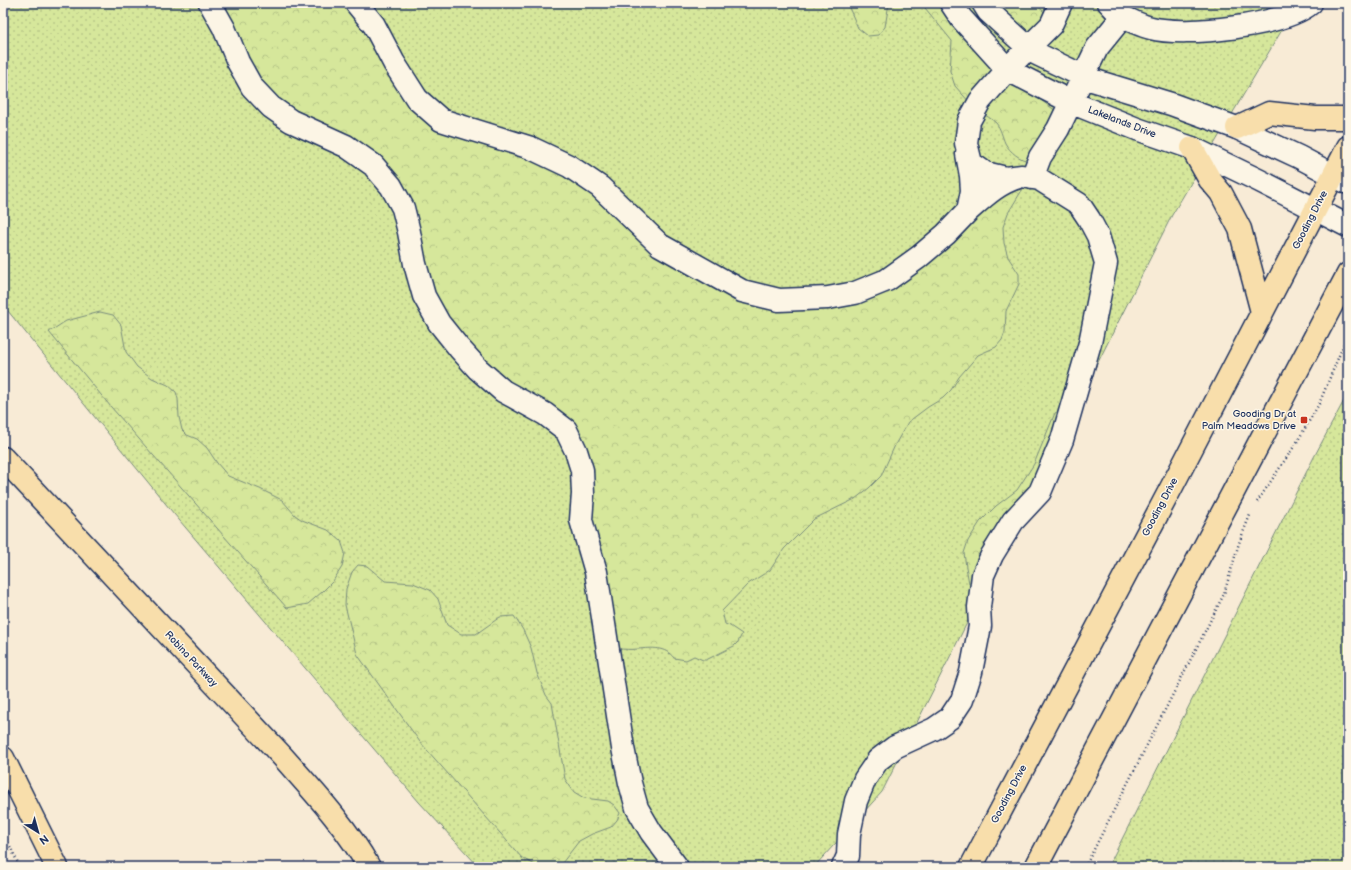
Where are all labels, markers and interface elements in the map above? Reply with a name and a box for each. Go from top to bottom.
street label: Lakelands Drive [1086,103,1158,141]
street label: Gooding Drive [1290,188,1330,251]
place label: Gooding Dr at Palm Meadows Drive [1202,408,1296,432]
marker: Gooding Dr at Palm Meadows Drive [1299,415,1309,425]
street label: Gooding Drive [1140,476,1180,538]
street label: Robina Parkway [162,629,220,690]
street label: Gooding Drive [989,763,1029,825]
north arrow [18,812,58,852]
text: N [37,832,51,847]

